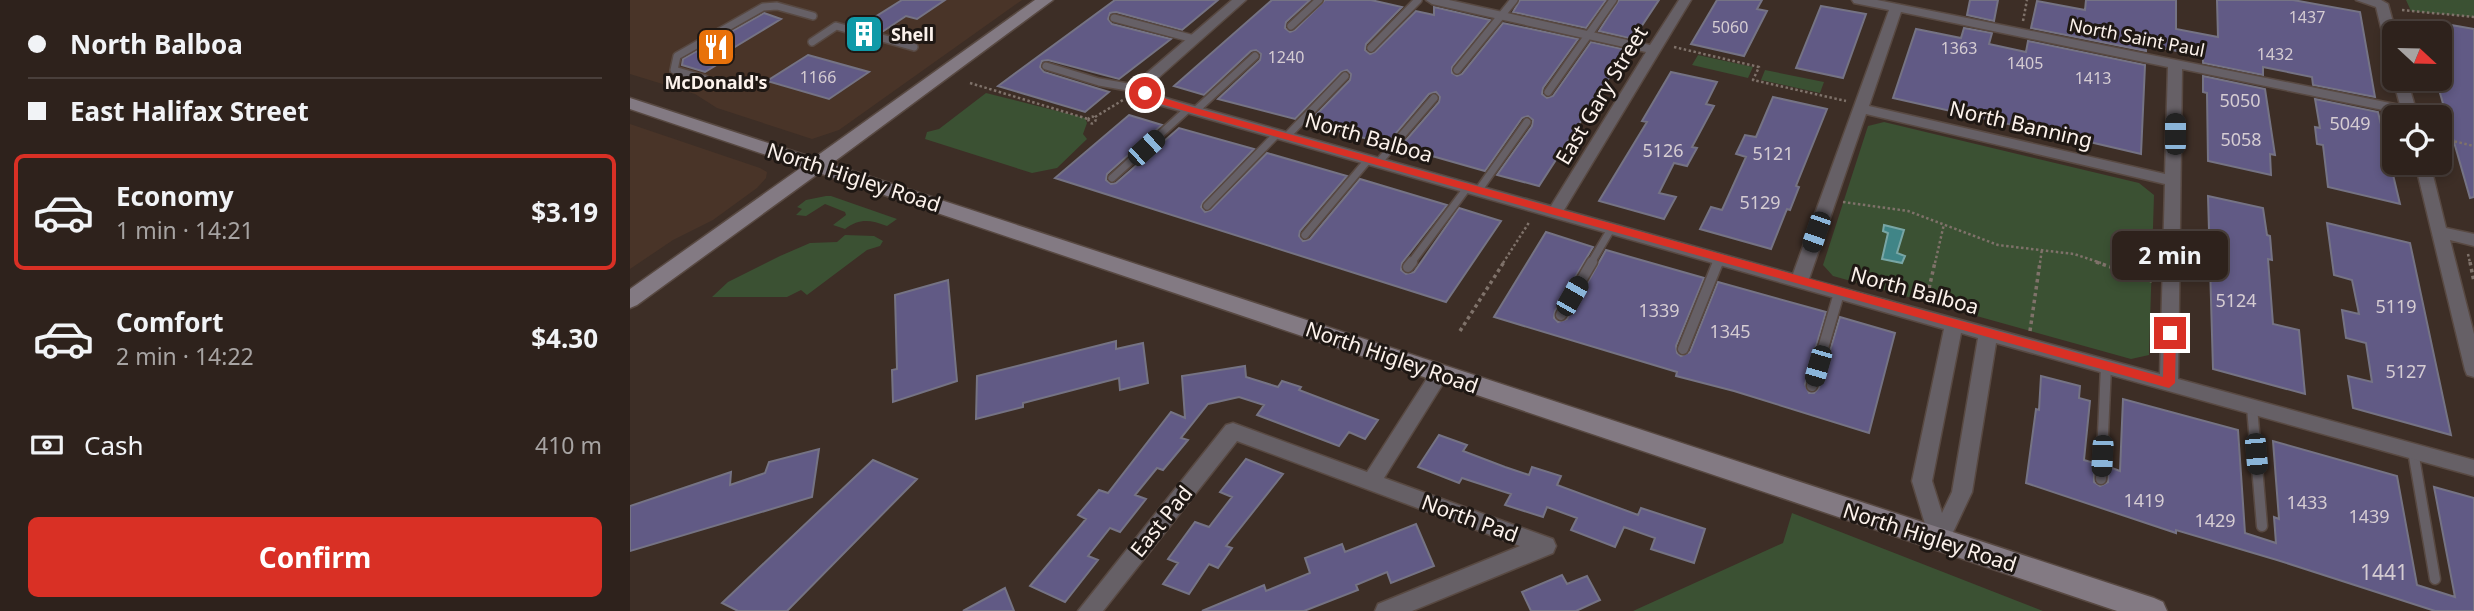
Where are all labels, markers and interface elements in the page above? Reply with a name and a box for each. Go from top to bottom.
house number: 1437 [2289,6,2325,28]
street label: North Saint Paul [2067,12,2207,62]
building icon: Shell [843,13,885,55]
house number: 5060 [1712,16,1748,38]
street label: East Gary Street [1549,20,1654,170]
north arrow [2382,21,2452,91]
map controls [2382,21,2452,175]
place label: Shell [891,22,934,46]
text: North Balboa [70,26,243,62]
restaurant icon: McDonald's [695,26,737,68]
house number: 1363 [1941,37,1977,59]
house number: 1432 [2257,43,2293,65]
house number: 1240 [1268,46,1304,68]
house number: 1405 [2007,52,2043,74]
house number: 1166 [800,66,836,88]
house number: 1413 [2075,67,2111,89]
place label: McDonald's [664,70,768,94]
route start [1129,77,1161,109]
house number: 5050 [2219,88,2261,112]
text: East Halifax Street [70,93,309,129]
street label: North Banning [1947,94,2095,154]
street label: North Balboa [1302,105,1436,169]
button: locate [2382,105,2452,175]
house number: 5049 [2329,111,2371,135]
car [2165,113,2186,155]
car [1124,126,1169,170]
house number: 5058 [2220,127,2262,151]
street label: North Higley Road [764,136,944,218]
house number: 5126 [1642,138,1684,162]
house number: 5121 [1752,141,1794,165]
text: Economy [116,178,234,214]
icon: car [32,181,95,244]
house number: 5129 [1739,190,1781,214]
text: $3.19 [531,194,598,230]
car [1800,209,1833,255]
text: 1 min · 14:21 [116,214,254,246]
callout: 2 min [2112,232,2228,280]
text: 2 min [2138,239,2202,271]
street label: North Balboa [1848,259,1982,321]
car [1553,273,1592,319]
house number: 5124 [2215,288,2257,312]
house number: 5119 [2375,294,2417,318]
house number: 1339 [1638,298,1680,322]
text: Comfort [116,304,224,340]
icon: car [32,307,95,370]
street label: North Higley Road [1302,314,1482,400]
route end [2154,317,2186,349]
house number: 1345 [1709,319,1751,343]
text: $4.30 [531,320,598,356]
text: 2 min · 14:22 [116,340,254,372]
car [1803,343,1834,389]
house number: 5127 [2385,359,2427,383]
icon: cash [28,426,66,464]
text: Cash [84,427,144,463]
text: 410 m [535,429,602,461]
car [2244,432,2269,476]
car [2091,434,2114,478]
street label: East Pad [1124,480,1198,562]
street label: North Pad [1418,488,1522,548]
house number: 1419 [2123,488,2165,512]
house number: 1433 [2286,490,2328,514]
street label: North Higley Road [1840,496,2020,578]
house number: 1439 [2348,504,2390,528]
house number: 1429 [2194,508,2236,532]
button: Confirm [28,517,602,597]
house number: 1441 [2360,558,2408,586]

